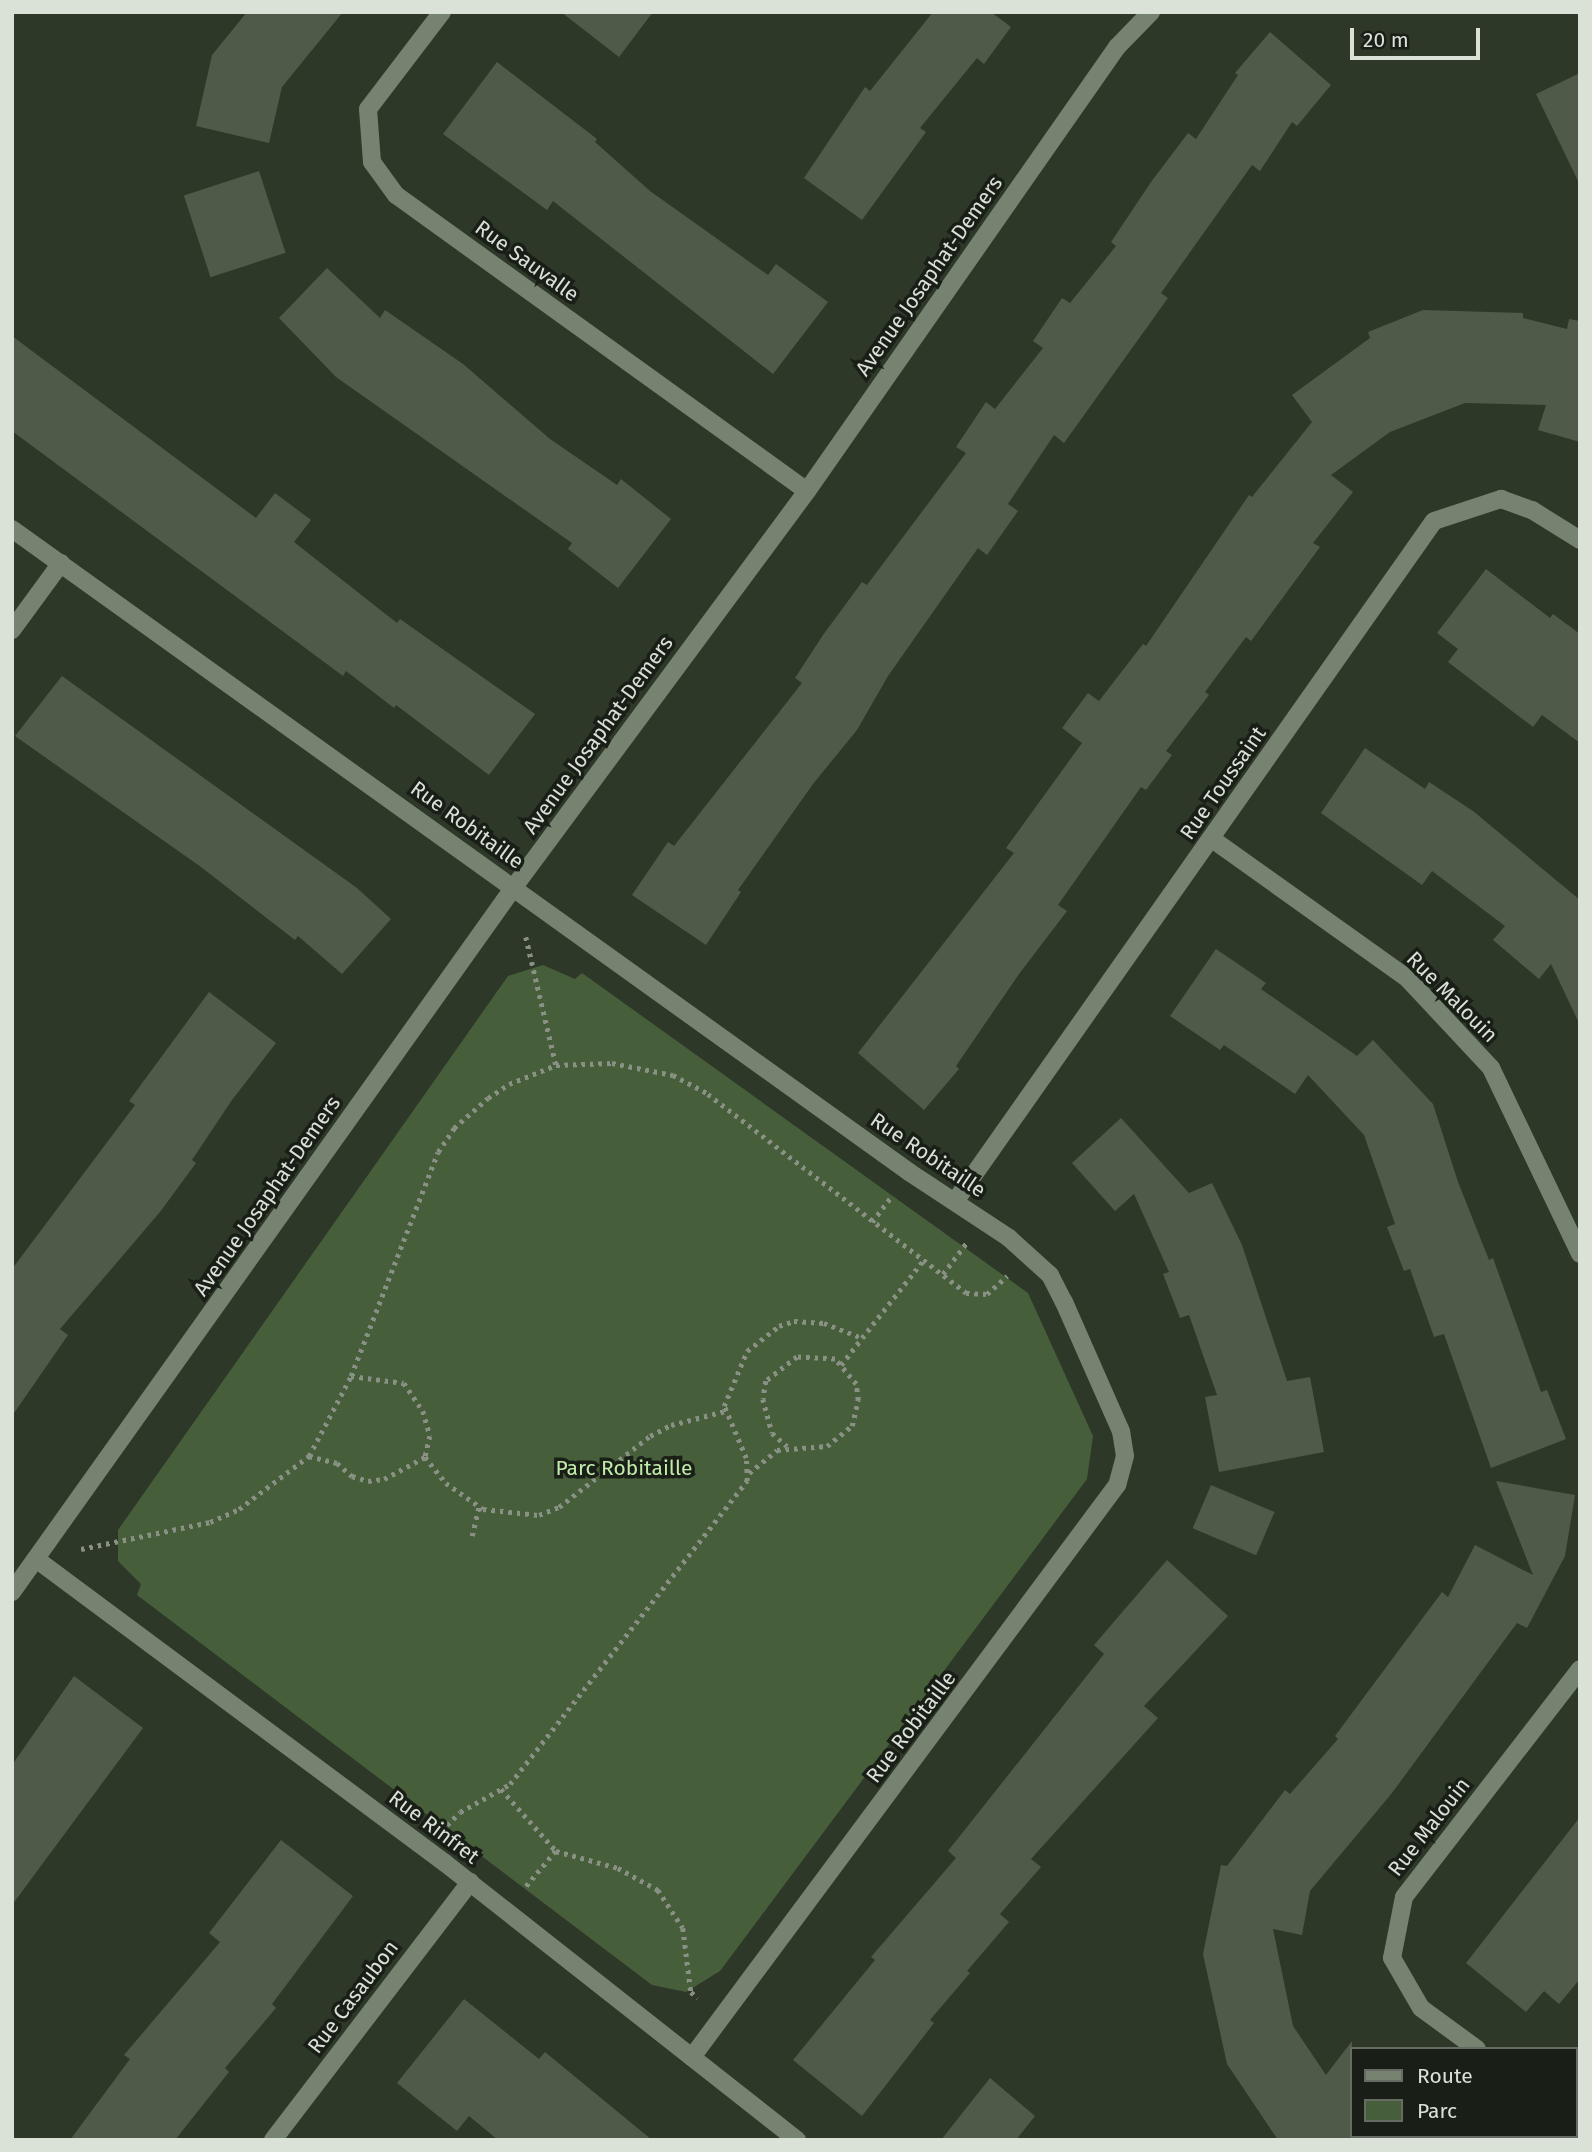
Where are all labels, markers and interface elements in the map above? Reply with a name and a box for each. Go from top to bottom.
scale bar [1354,14,1484,58]
text: 20 m [1363,27,1409,53]
street label: Avenue Josaphat-Demers [850,171,1008,381]
street label: Rue Sauvalle [470,215,584,307]
street label: Avenue Josaphat-Demers [518,631,678,839]
street label: Rue Toussaint [1175,721,1271,845]
street label: Rue Robitaille [406,776,528,874]
street label: Rue Malouin [1401,946,1503,1048]
street label: Avenue Josaphat-Demers [188,1091,346,1301]
street label: Rue Robitaille [866,1107,990,1203]
park label: Parc Robitaille [555,1455,693,1481]
street label: Rue Robitaille [861,1666,961,1788]
street label: Rue Malouin [1383,1773,1475,1881]
street label: Rue Rinfret [384,1785,484,1869]
street label: Rue Casaubon [302,1936,404,2058]
legend [1350,2047,1578,2138]
text: Route [1417,2063,1473,2089]
text: Parc [1417,2098,1457,2124]

